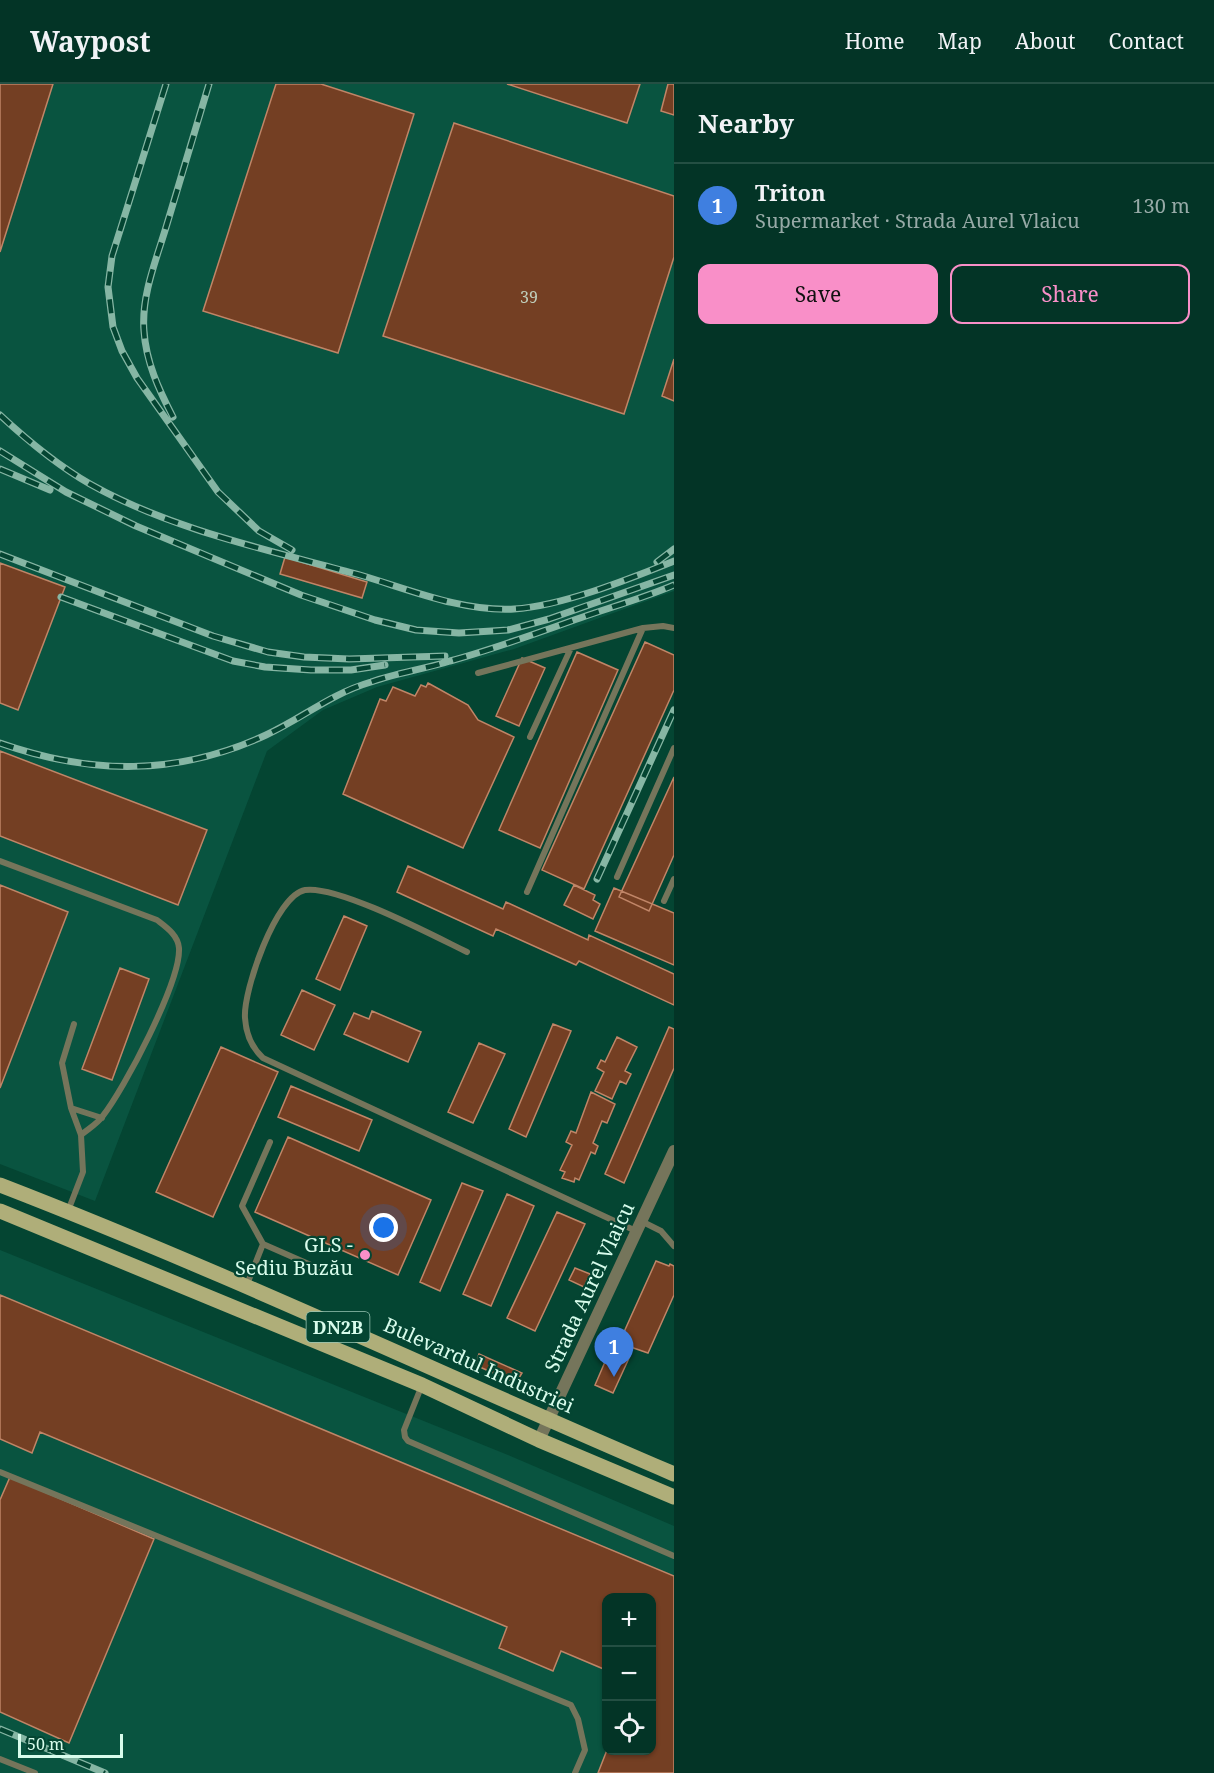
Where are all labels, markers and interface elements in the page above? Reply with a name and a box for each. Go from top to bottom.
text: Waypost [30,22,151,60]
text: Home [845,27,905,55]
text: Map [938,27,982,55]
text: About [1015,27,1076,55]
text: Contact [1109,27,1184,55]
text: Nearby [698,105,794,141]
text: Triton [755,177,826,207]
text: 1 [712,192,723,219]
text: 130 m [1132,192,1190,219]
text: Supermarket · Strada Aurel Vlaicu [755,207,1080,234]
button: Save [698,264,938,324]
button: Share [950,264,1190,324]
house number: 39 [520,286,538,308]
street label: Strada Aurel Vlaicu [538,1197,640,1376]
your location [369,1213,398,1242]
place label: GLS - Sediu Buzău [235,1231,353,1281]
marker: GLS - Sediu Buzău [358,1248,372,1262]
street label: Bulevardul Industriei [380,1311,579,1419]
road number: DN2B [306,1312,370,1342]
pin: 1 [594,1328,634,1377]
map controls [602,1593,656,1755]
button: + [602,1593,656,1647]
button: − [602,1647,656,1701]
button: locate [602,1701,656,1755]
scale bar [18,1731,123,1758]
text: 50 m [27,1733,64,1755]

